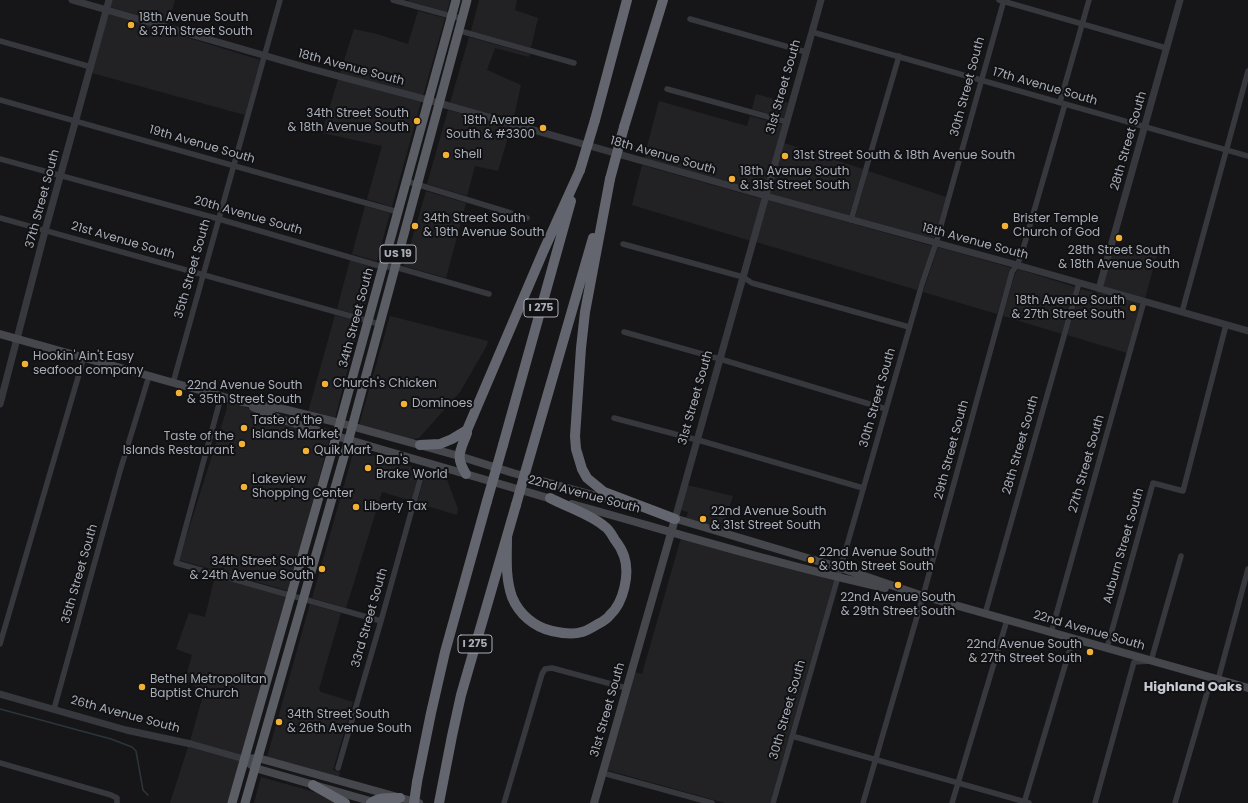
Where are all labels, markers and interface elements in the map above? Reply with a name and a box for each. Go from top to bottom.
place label: 18th Avenue South & 37th Street South [139,11,253,39]
marker: 18th Avenue South & 37th Street South [126,20,136,30]
street label: 30th Street South [948,36,988,138]
street label: 31st Street South [764,38,804,136]
street label: 18th Avenue South [296,47,406,89]
street label: 17th Avenue South [991,65,1099,109]
street label: 28th Street South [1108,90,1150,192]
place label: 34th Street South & 18th Avenue South [288,107,409,135]
place label: 18th Avenue South & #3300 [446,114,535,142]
marker: 34th Street South & 18th Avenue South [412,116,422,126]
street label: 19th Avenue South [147,123,257,167]
marker: 18th Avenue South & #3300 [538,123,548,133]
street label: 18th Avenue South [608,134,718,178]
street label: 37th Street South [23,148,63,250]
place label: Shell [454,148,482,162]
place label: 31st Street South & 18th Avenue South [793,149,1015,163]
marker: Shell [441,150,451,160]
marker: 31st Street South & 18th Avenue South [780,151,790,161]
place label: 18th Avenue South & 31st Street South [740,165,850,193]
marker: 18th Avenue South & 31st Street South [727,174,737,184]
street label: 20th Avenue South [192,194,304,238]
place label: 34th Street South & 19th Avenue South [423,212,544,240]
place label: Brister Temple Church of God [1013,212,1100,240]
street label: 35th Street South [172,218,214,320]
street label: 21st Avenue South [69,219,177,263]
marker: 34th Street South & 19th Avenue South [410,221,420,231]
street label: 18th Avenue South [920,221,1030,263]
marker: Brister Temple Church of God [1000,221,1010,231]
marker: 28th Street South & 18th Avenue South [1114,233,1124,243]
place label: 28th Street South & 18th Avenue South [1058,244,1180,272]
road number: US 19 [380,245,416,263]
street label: 34th Street South [337,267,377,369]
place label: 18th Avenue South & 27th Street South [1011,294,1125,322]
road number: I 275 [524,299,558,317]
marker: 18th Avenue South & 27th Street South [1128,303,1138,313]
street label: 30th Street South [857,347,899,449]
street label: 31st Street South [676,349,716,447]
place label: Hookin' Ain't Easy seafood company [33,350,143,378]
marker: Hookin' Ain't Easy seafood company [20,359,30,369]
place label: Church's Chicken [333,377,437,391]
place label: 22nd Avenue South & 35th Street South [187,379,303,407]
marker: Church's Chicken [320,379,330,389]
marker: 22nd Avenue South & 35th Street South [174,388,184,398]
street label: 28th Street South [1000,394,1042,496]
place label: Dominoes [412,397,473,411]
marker: Dominoes [399,399,409,409]
street label: 29th Street South [932,399,972,501]
street label: 27th Street South [1066,413,1108,515]
place label: Taste of the Islands Market [252,414,338,442]
marker: Taste of the Islands Market [239,423,249,433]
place label: Taste of the Islands Restaurant [123,430,234,458]
marker: Taste of the Islands Restaurant [237,439,247,449]
place label: Quik Mart [314,444,371,458]
marker: Quik Mart [301,446,311,456]
place label: Dan's Brake World [376,454,448,482]
marker: Dan's Brake World [363,463,373,473]
place label: Lakeview Shopping Center [252,473,353,501]
street label: 22nd Avenue South [526,473,642,517]
marker: Lakeview Shopping Center [239,482,249,492]
street label: Auburn Street South [1101,486,1147,606]
place label: Liberty Tax [364,500,427,514]
marker: Liberty Tax [351,502,361,512]
place label: 22nd Avenue South & 31st Street South [711,505,827,533]
marker: 22nd Avenue South & 31st Street South [698,514,708,524]
street label: 35th Street South [59,523,101,625]
place label: 22nd Avenue South & 30th Street South [819,546,935,574]
place label: 34th Street South & 24th Avenue South [190,555,314,583]
marker: 22nd Avenue South & 30th Street South [806,555,816,565]
marker: 34th Street South & 24th Avenue South [317,564,327,574]
street label: 33rd Street South [349,567,391,669]
marker: 22nd Avenue South & 29th Street South [893,580,903,590]
place label: 22nd Avenue South & 29th Street South [840,591,956,619]
street label: 22nd Avenue South [1031,608,1147,654]
road number: I 275 [458,635,492,653]
place label: 22nd Avenue South & 27th Street South [966,638,1082,666]
marker: 22nd Avenue South & 27th Street South [1085,647,1095,657]
street label: 30th Street South [767,659,809,761]
street label: 31st Street South [588,661,628,759]
place label: Bethel Metropolitan Baptist Church [150,673,267,701]
district label: Highland Oaks [1144,680,1242,696]
marker: Bethel Metropolitan Baptist Church [137,682,147,692]
street label: 26th Avenue South [69,693,181,737]
place label: 34th Street South & 26th Avenue South [287,708,412,736]
marker: 34th Street South & 26th Avenue South [274,717,284,727]

